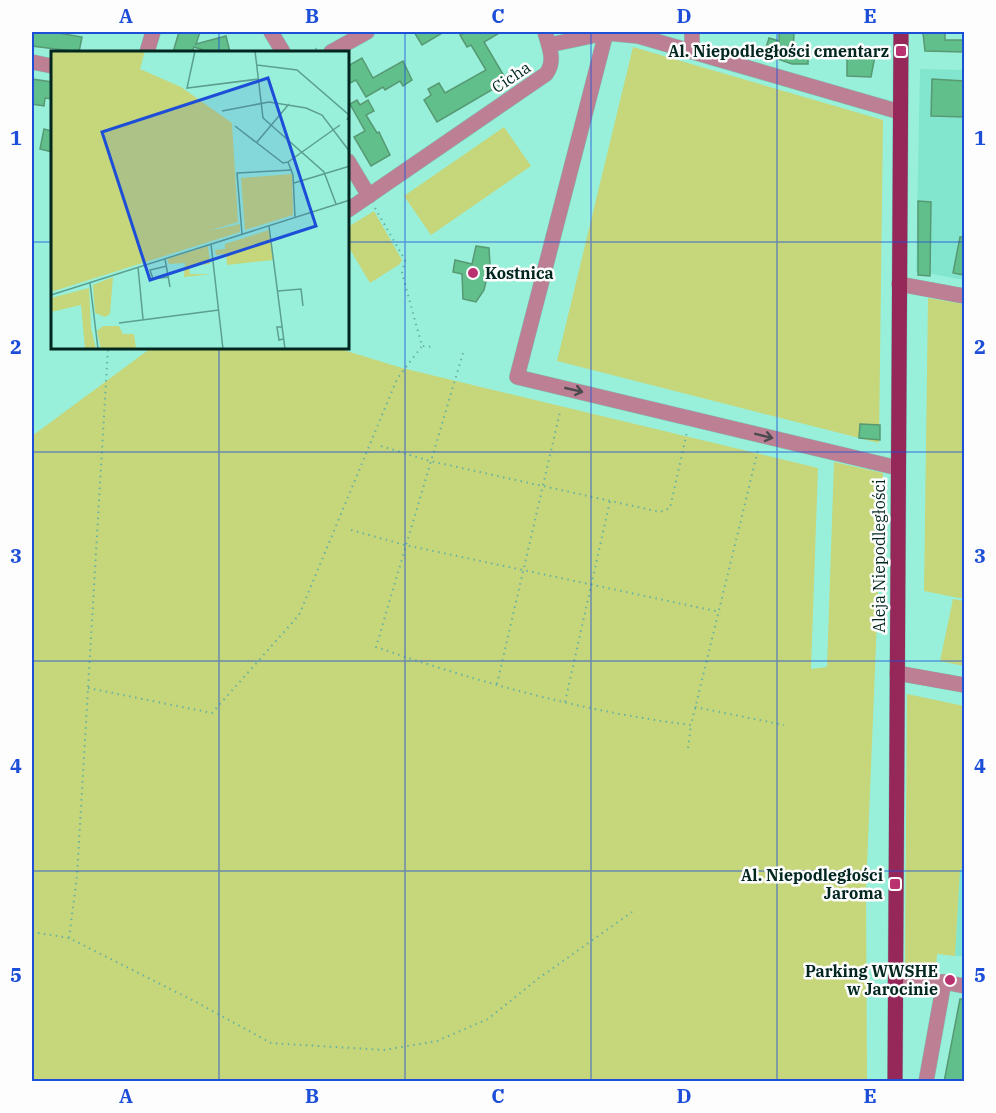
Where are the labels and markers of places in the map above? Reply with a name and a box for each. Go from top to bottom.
place label: Al. Niepodległości cmentarz [668,41,889,61]
marker: Al. Niepodległości cmentarz [894,44,908,58]
place label: Kostnica [485,263,554,283]
marker: Kostnica [466,266,480,280]
place label: Al. Niepodległości Jaroma [741,865,883,903]
marker: Al. Niepodległości Jaroma [888,877,902,891]
place label: Parking WWSHE w Jarocinie [805,961,938,999]
marker: Parking WWSHE w Jarocinie [943,973,957,987]

